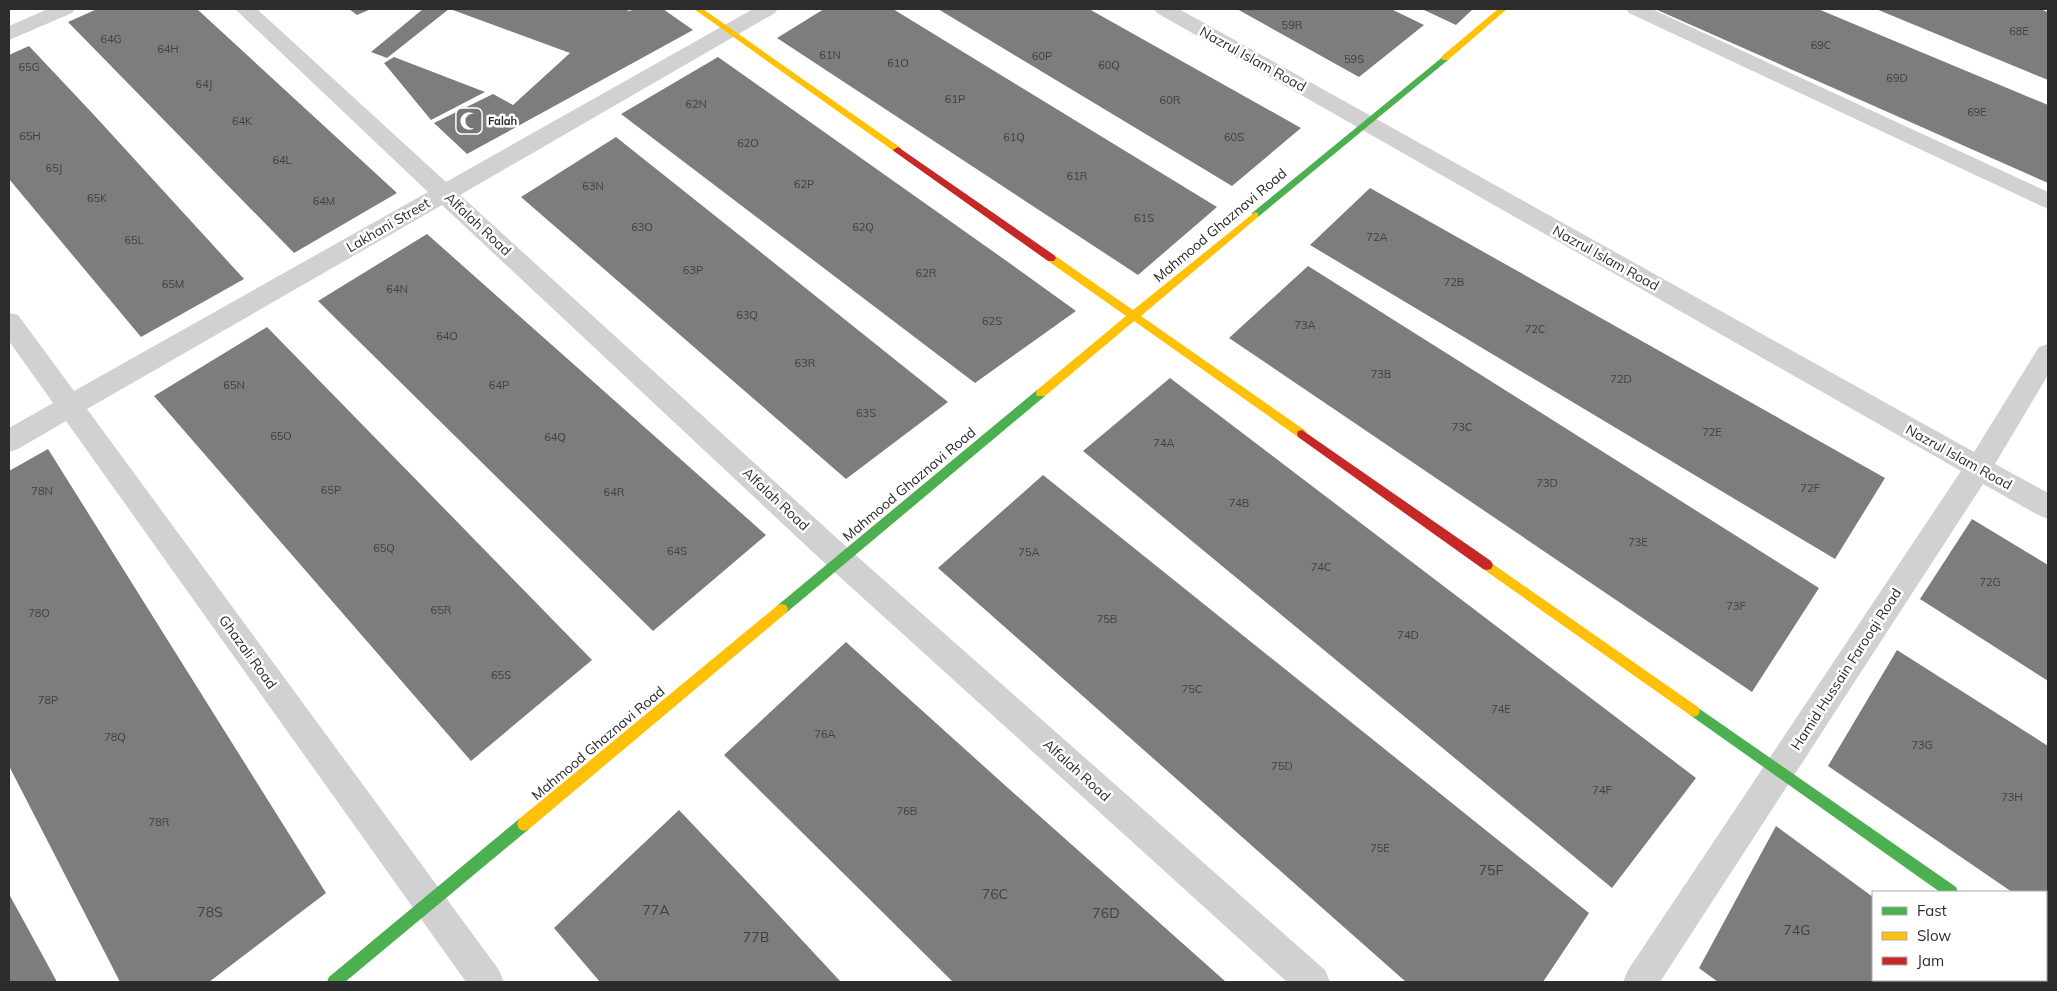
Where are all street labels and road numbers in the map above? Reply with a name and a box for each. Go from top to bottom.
street label: Nazrul Islam Road [1197,22,1309,96]
street label: Mahmood Ghaznavi Road [1150,164,1290,286]
street label: Alfalah Road [441,189,515,259]
street label: Lakhani Street [343,194,433,256]
street label: Nazrul Islam Road [1550,221,1662,295]
street label: Nazrul Islam Road [1903,420,2015,494]
street label: Mahmood Ghaznavi Road [839,423,979,545]
street label: Alfalah Road [739,464,813,534]
street label: Hamid Hussain Farooqi Road [1787,585,1905,753]
street label: Ghazali Road [215,611,281,693]
street label: Mahmood Ghaznavi Road [528,682,668,804]
street label: Alfalah Road [1040,735,1114,805]

